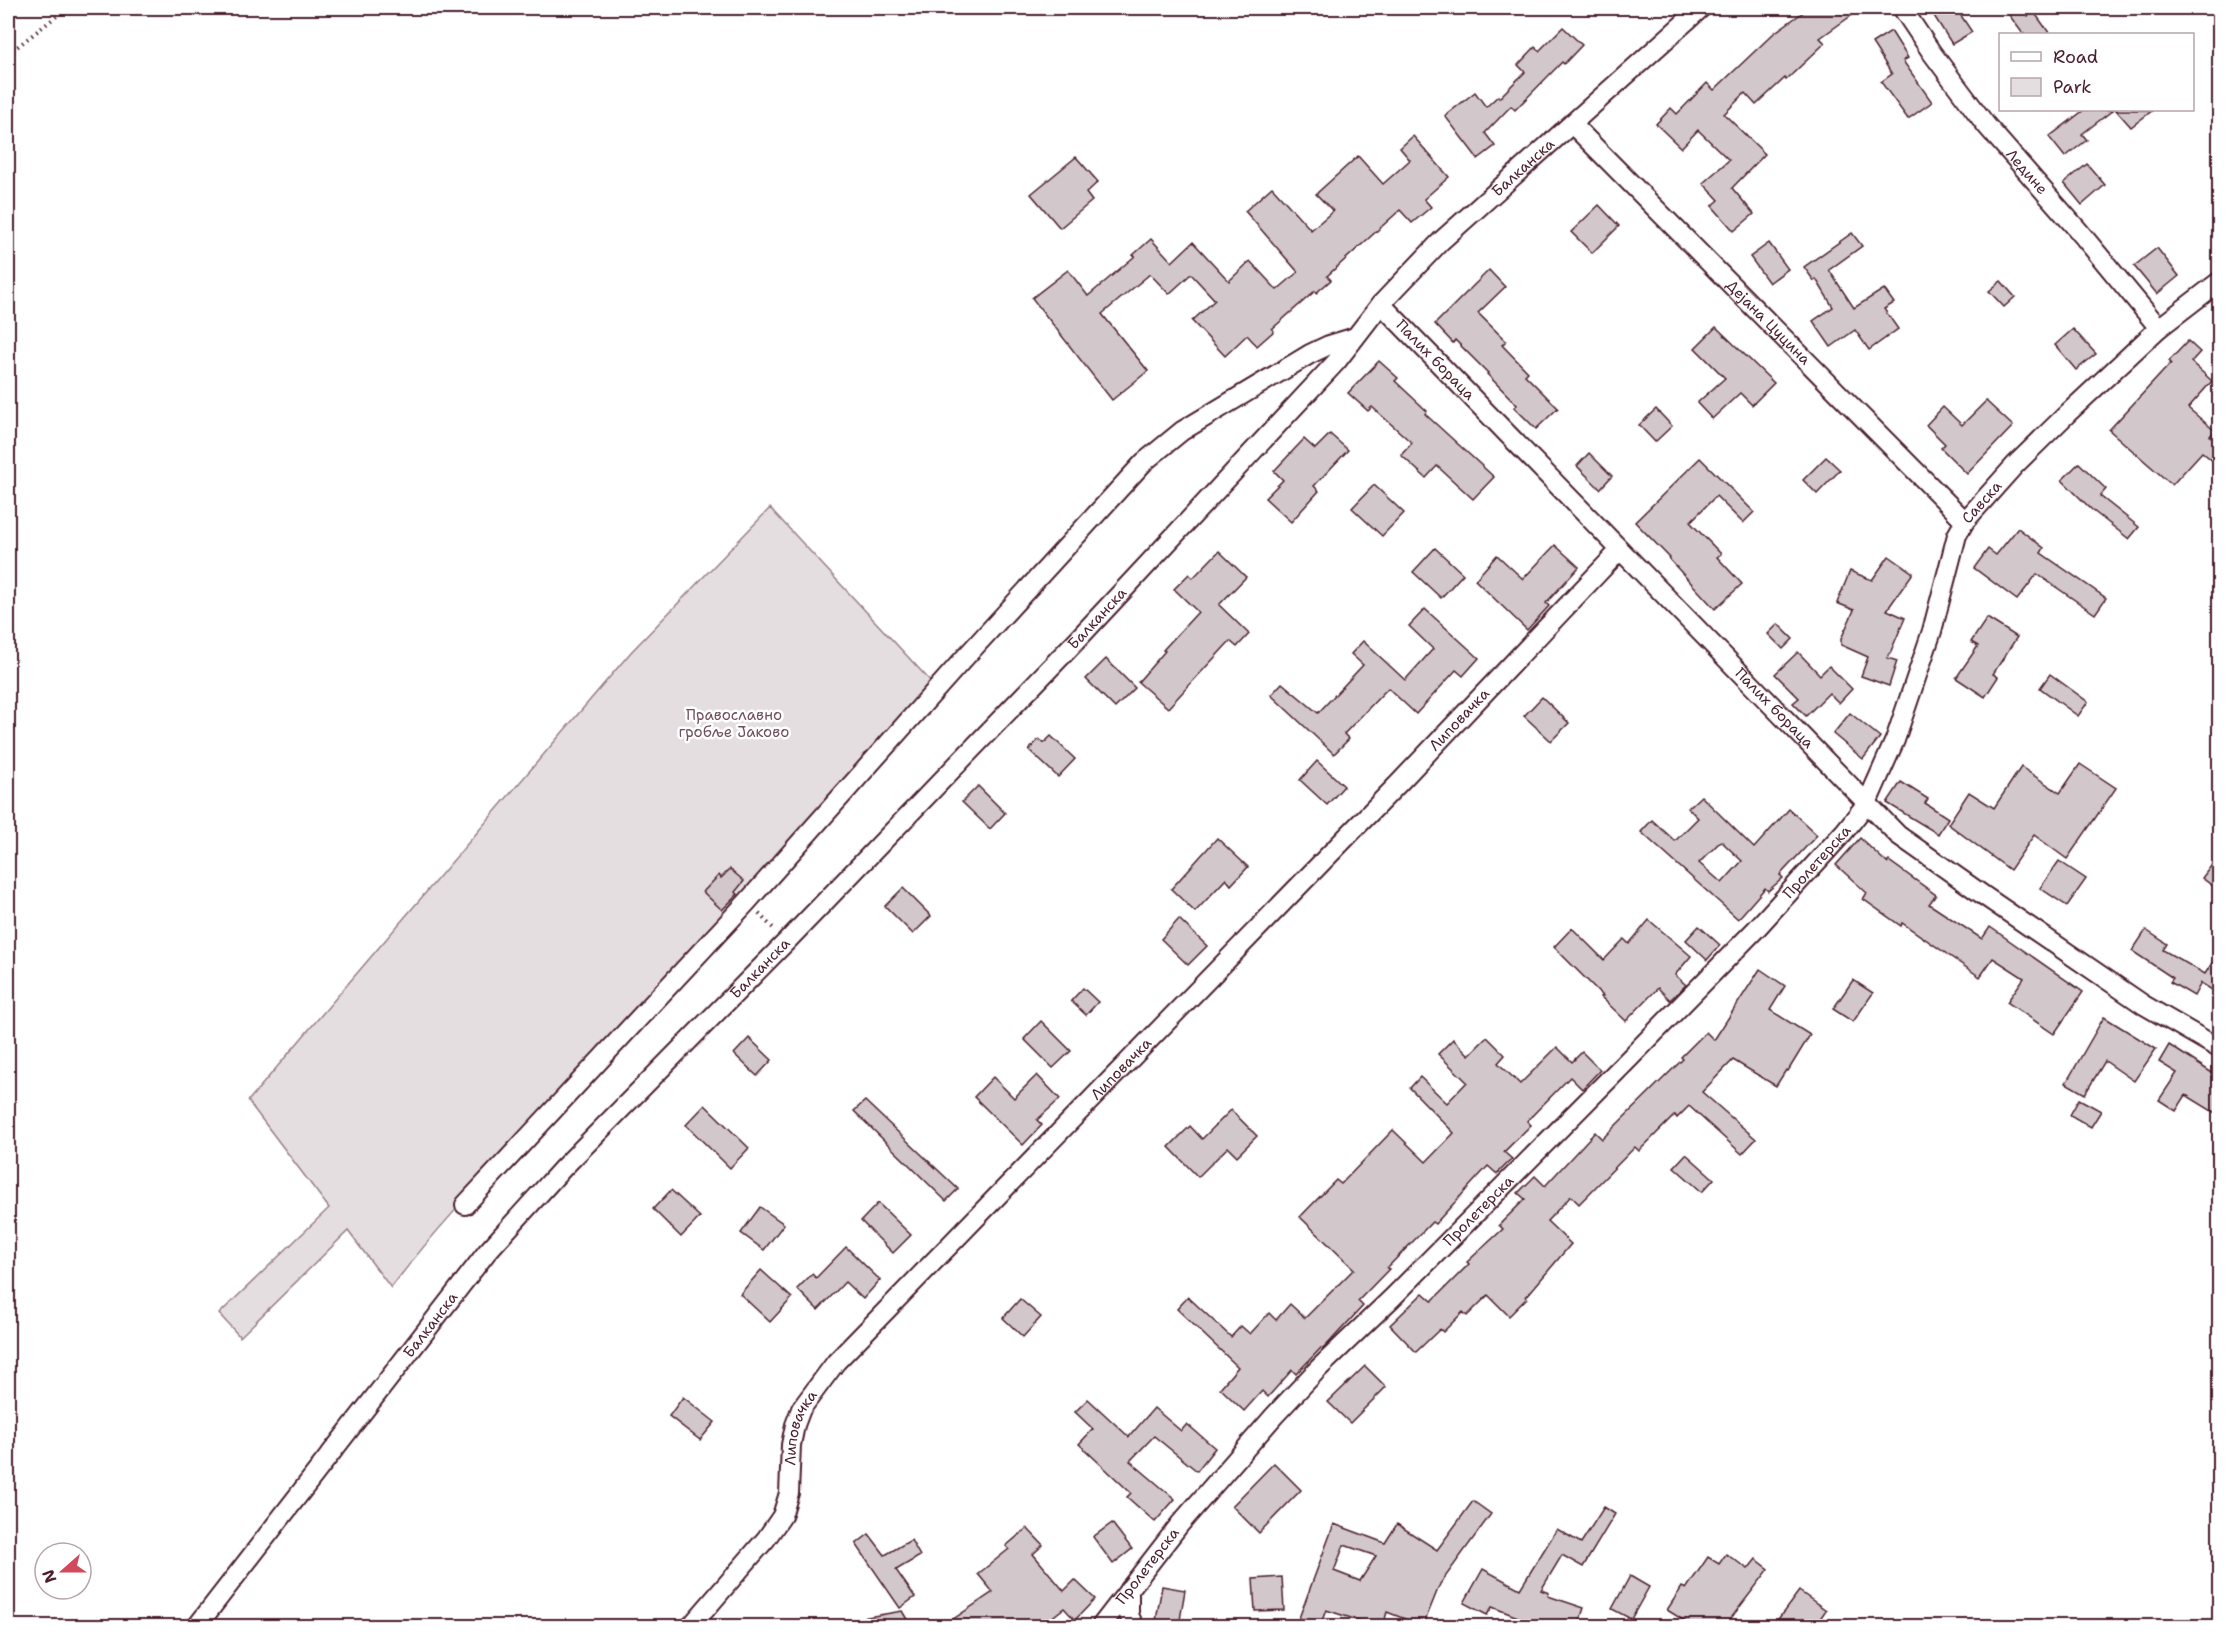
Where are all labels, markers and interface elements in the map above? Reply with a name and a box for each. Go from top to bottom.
legend [1999,33,2194,111]
text: Road [2053,45,2098,69]
text: Park [2053,75,2092,99]
street label: Балканска [1487,134,1559,201]
street label: Ледине [2001,145,2052,199]
street label: Дејана Цуцина [1722,275,1815,370]
street label: Палих бораца [1392,315,1480,405]
street label: Савска [1957,476,2007,528]
street label: Балканска [1063,583,1131,654]
street label: Палих бораца [1731,663,1819,753]
street label: Липовачка [1425,683,1494,755]
park label: Православно гробље Јаково [679,705,789,742]
street label: Пролетерска [1778,821,1856,903]
street label: Балканска [726,933,795,1003]
street label: Липовачка [1086,1033,1156,1104]
street label: Пролетерска [1439,1170,1519,1251]
street label: Балканска [399,1288,463,1362]
street label: Липовачка [780,1385,822,1466]
street label: Пролетерска [1111,1523,1184,1609]
north arrow [33,1541,93,1601]
text: N [37,1567,62,1586]

